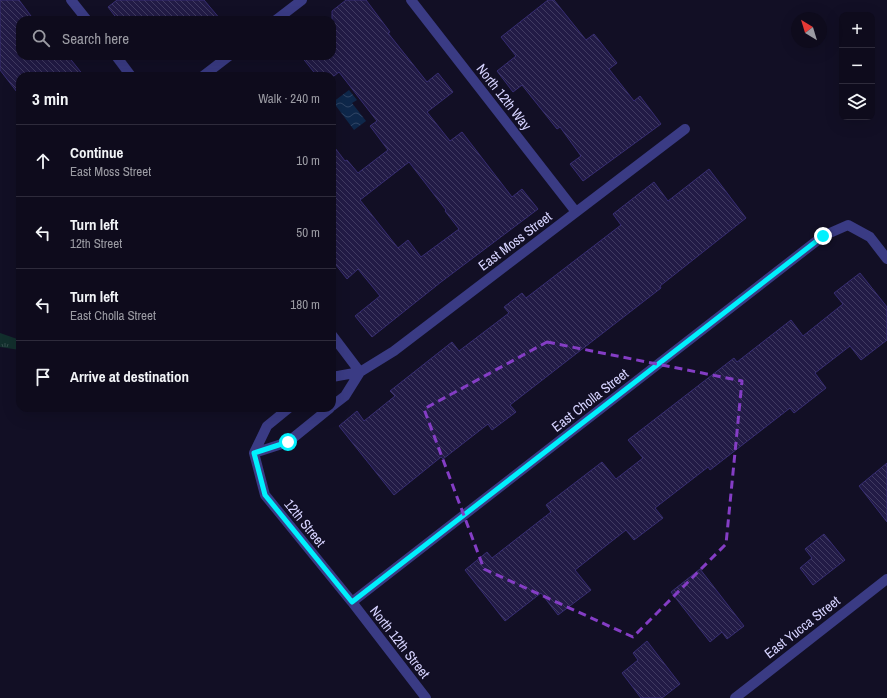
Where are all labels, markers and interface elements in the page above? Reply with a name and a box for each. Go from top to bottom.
north arrow [791,12,827,48]
map controls [839,12,875,120]
button: + [839,12,875,48]
search box [16,16,336,60]
icon: search [30,27,52,49]
text: Search here [62,28,129,49]
button: − [839,48,875,84]
street label: North 12th Way [472,60,536,134]
button: layers [839,84,875,120]
text: 3 min [32,87,68,110]
text: Walk · 240 m [258,90,320,107]
text: Continue [70,142,123,163]
icon: ahead [32,150,54,172]
text: 10 m [296,152,320,169]
text: East Moss Street [70,163,151,180]
street label: East Moss Street [475,208,555,274]
text: Turn left [70,214,118,235]
icon: left [32,222,54,244]
text: 50 m [296,224,320,241]
route end [814,227,832,245]
text: 12th Street [70,235,122,252]
text: Turn left [70,286,118,307]
icon: left [32,294,54,316]
text: 180 m [290,296,320,313]
text: East Cholla Street [70,307,156,324]
street label: East Cholla Street [548,364,632,436]
icon: arrive [32,366,54,388]
text: Arrive at destination [70,366,189,387]
route start [279,433,297,451]
street label: 12th Street [280,496,330,550]
street label: East Yucca Street [761,592,843,662]
street label: North 12th Street [366,602,434,682]

